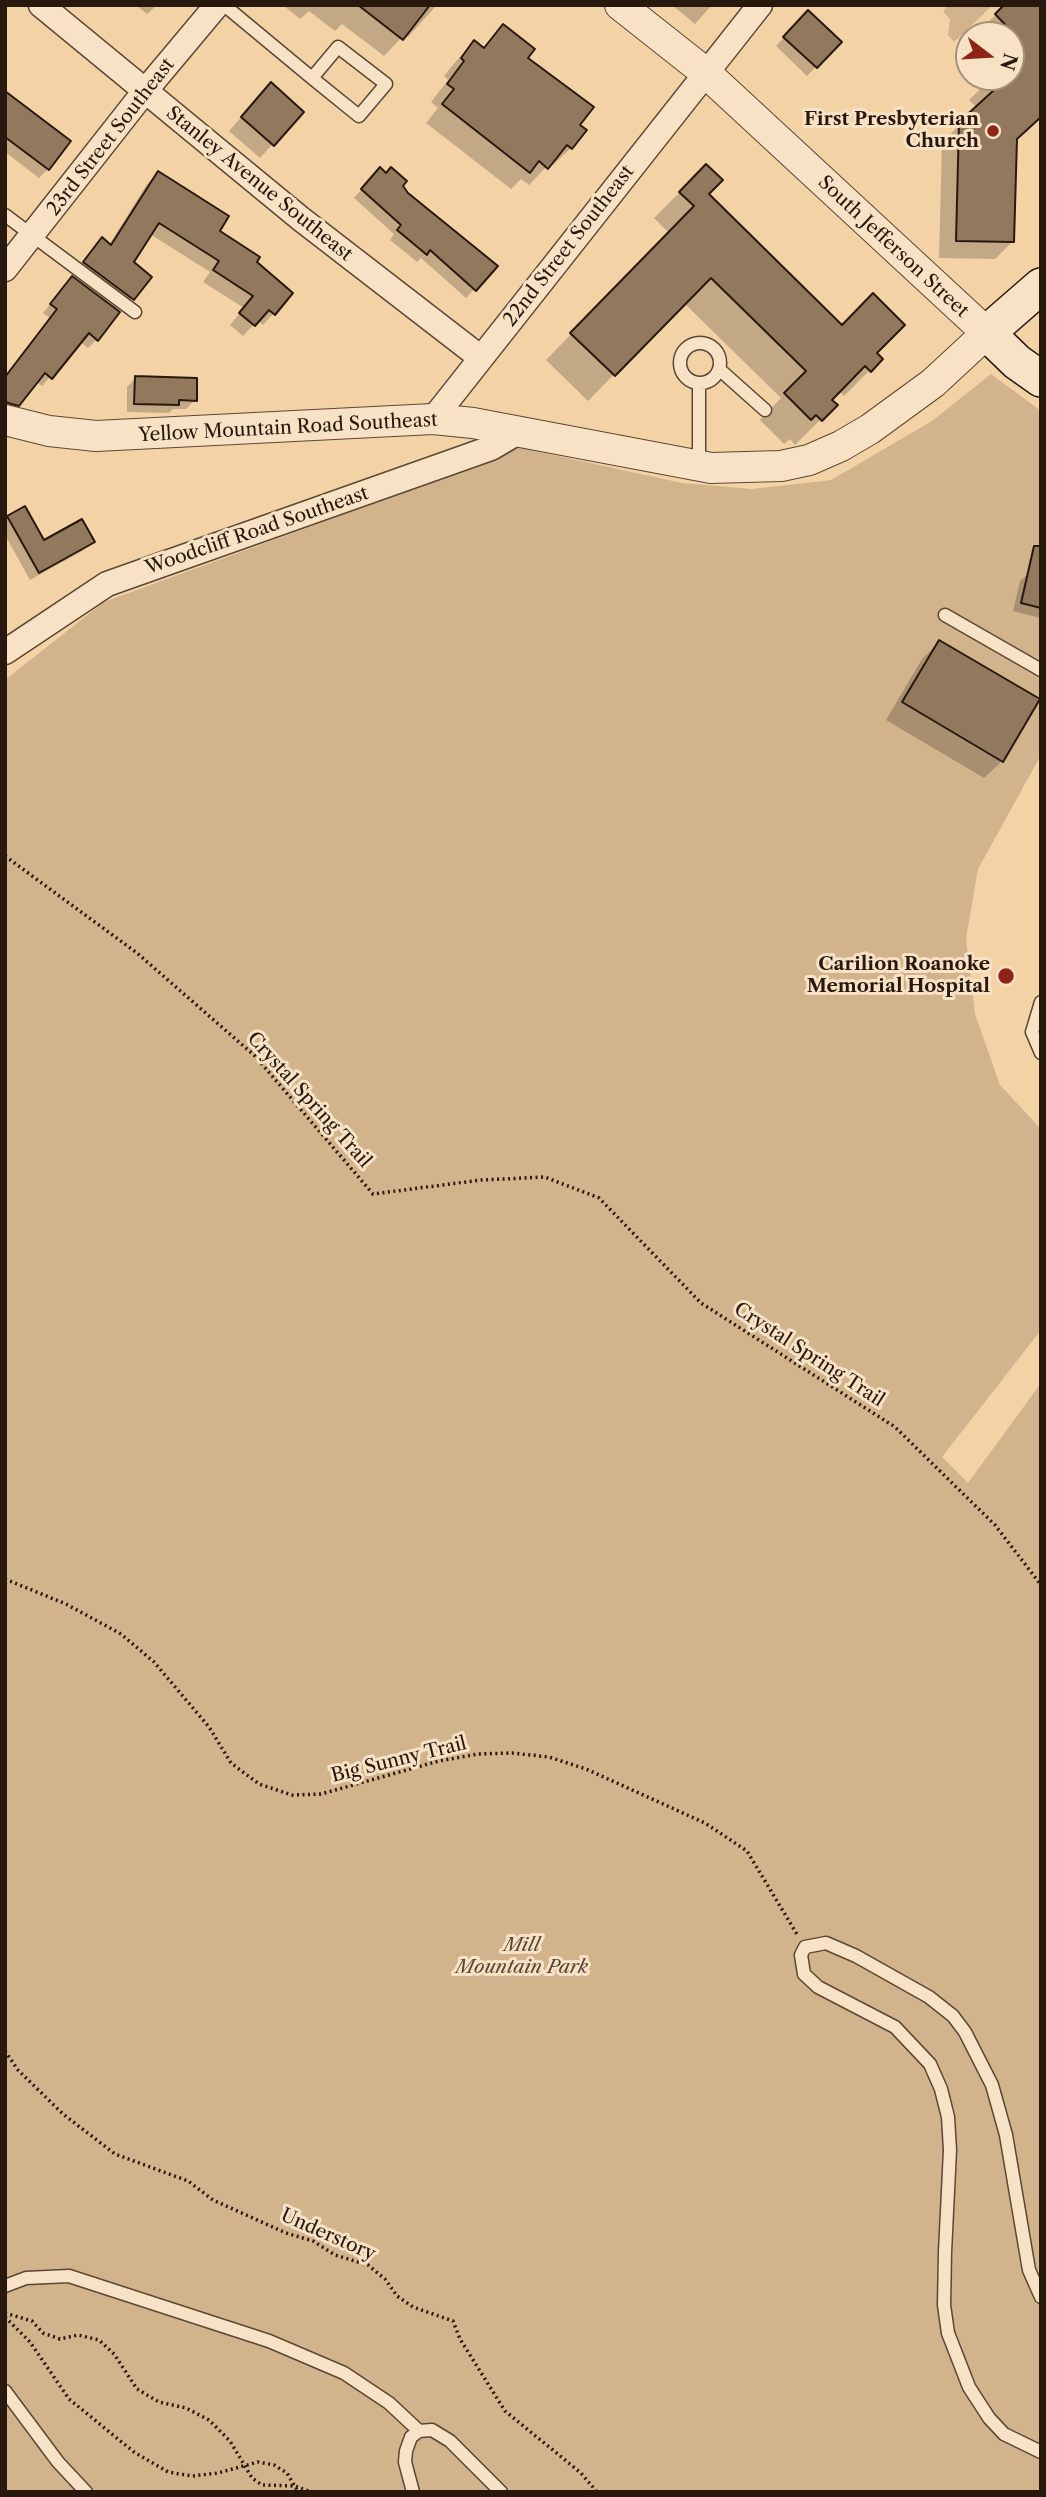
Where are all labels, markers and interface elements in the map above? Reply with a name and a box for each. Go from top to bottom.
north arrow [955,21,1025,91]
text: N [995,50,1022,73]
street label: 23rd Street Southeast [42,54,180,220]
street label: Stanley Avenue Southeast [161,102,357,266]
place label: First Presbyterian Church [804,109,979,153]
marker: First Presbyterian Church [985,123,1001,139]
street label: 22nd Street Southeast [499,161,639,331]
street label: South Jefferson Street [813,171,973,323]
street label: Yellow Mountain Road Southeast [138,409,438,447]
street label: Woodcliff Road Southeast [142,482,372,580]
place label: Carilion Roanoke Memorial Hospital [807,954,990,998]
marker: Carilion Roanoke Memorial Hospital [996,966,1016,986]
street label: Crystal Spring Trail [242,1027,376,1173]
street label: Crystal Spring Trail [730,1298,888,1412]
street label: Big Sunny Trail [329,1732,469,1788]
park label: Mill Mountain Park [456,1935,588,1979]
street label: Understory [277,2204,379,2266]

